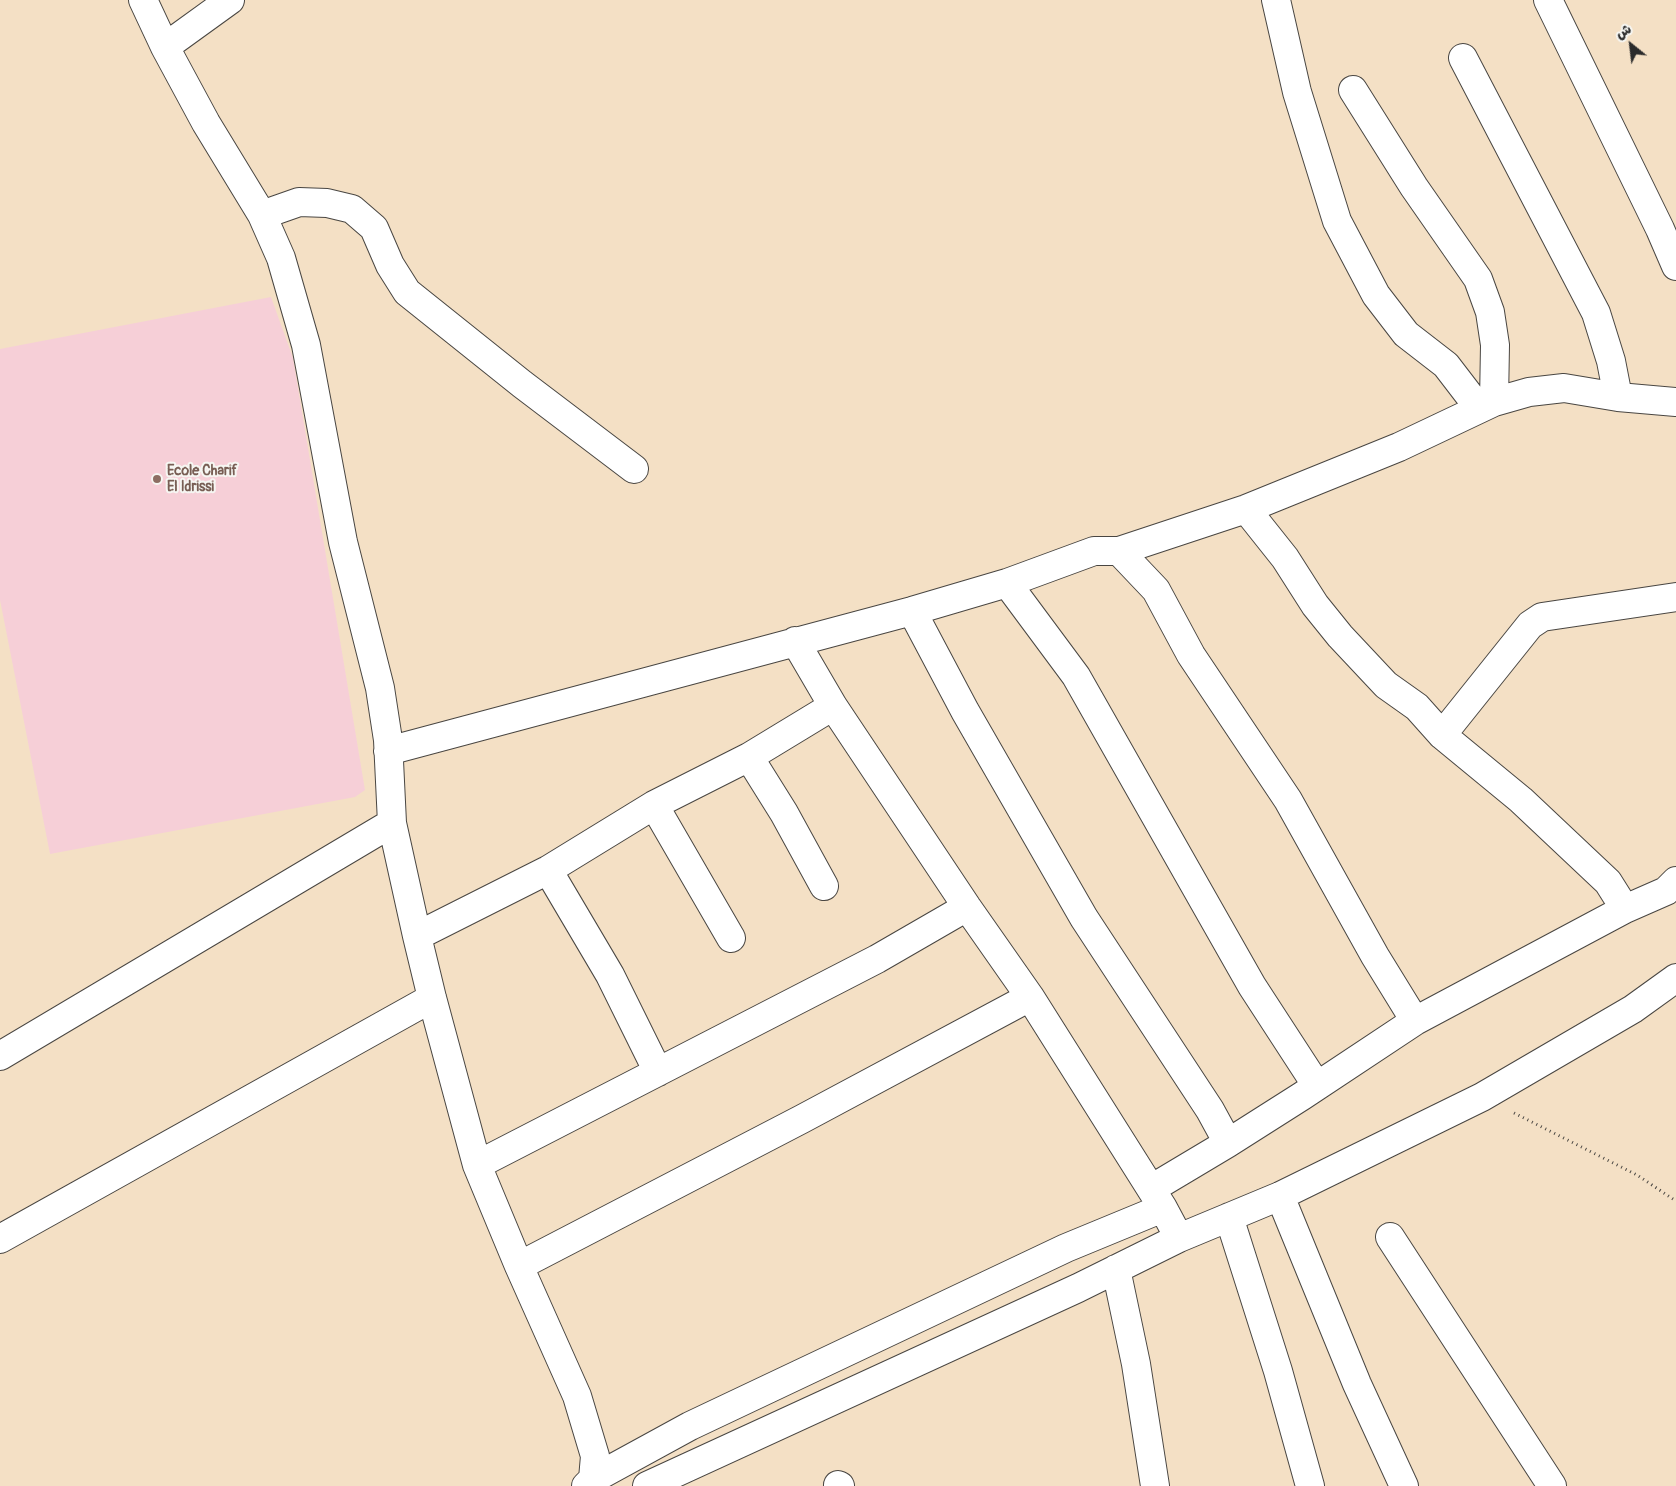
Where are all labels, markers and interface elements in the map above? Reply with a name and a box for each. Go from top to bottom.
north arrow [1606,20,1656,70]
text: ش [1613,20,1634,43]
place label: Ecole Charif El Idrissi [167,463,237,496]
marker: Ecole Charif El Idrissi [151,473,163,485]

